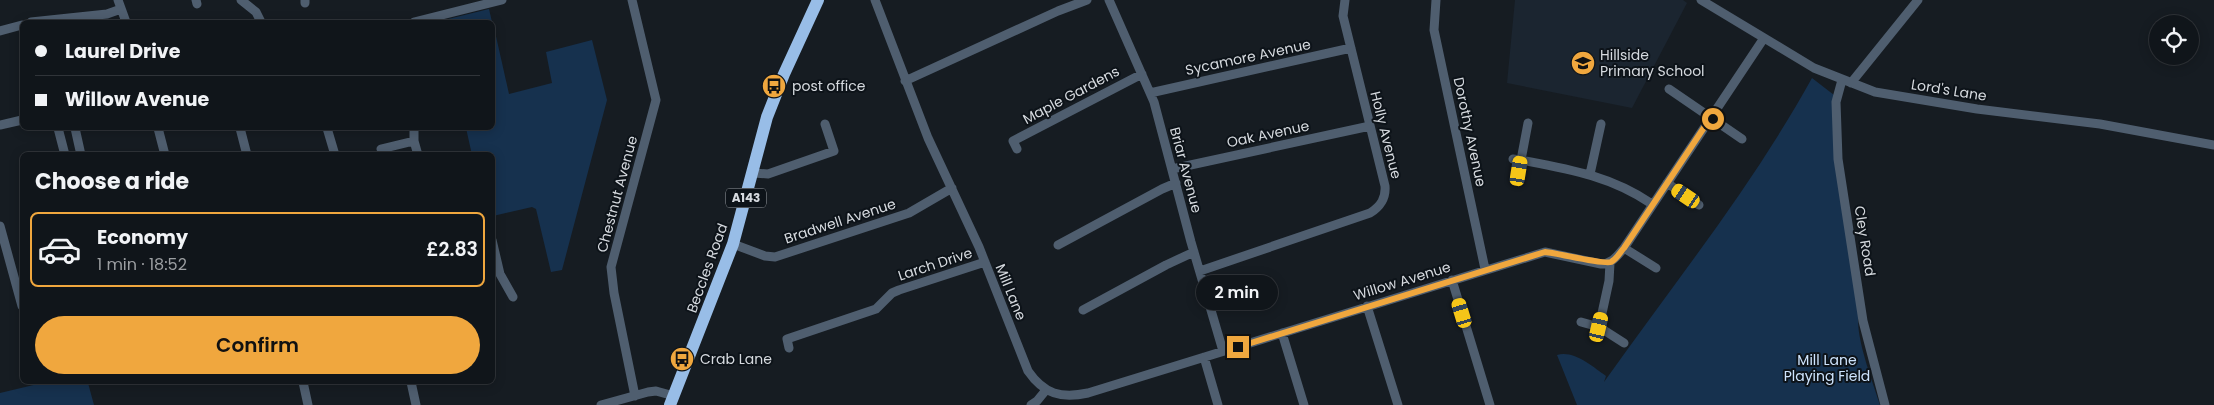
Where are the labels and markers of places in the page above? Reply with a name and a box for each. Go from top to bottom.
place label: Hillside Primary School [1600,45,1705,81]
school or university icon: Hillside Primary School [1570,50,1596,76]
bus stop icon: post office [761,73,787,99]
place label: post office [792,76,866,96]
bus stop icon: Crab Lane [669,346,695,372]
place label: Crab Lane [700,349,772,369]

